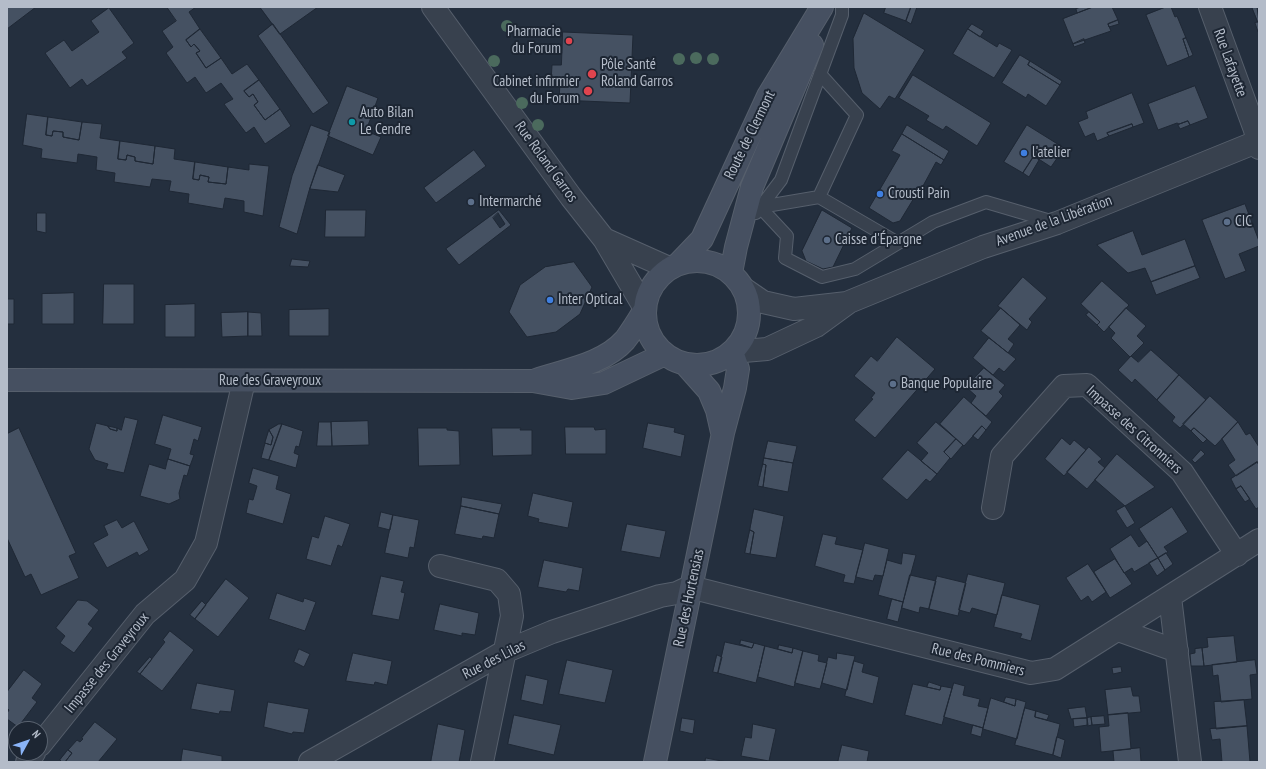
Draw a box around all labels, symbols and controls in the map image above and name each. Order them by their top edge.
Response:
place label: Pharmacie du Forum [507,23,561,58]
street label: Rue Lafayette [1209,27,1251,99]
marker: Pharmacie du Forum [564,36,574,46]
place label: Pôle Santé Roland Garros [601,56,673,91]
marker: Pôle Santé Roland Garros [586,68,598,80]
place label: Cabinet infirmier du Forum [493,73,579,108]
marker: Cabinet infirmier du Forum [582,85,594,97]
street label: Route de Clermont [721,88,779,182]
place label: Auto Bilan Le Cendre [360,104,414,139]
marker: Auto Bilan Le Cendre [347,117,357,127]
street label: Rue Roland Garros [511,118,581,206]
place label: l'atelier [1032,144,1071,162]
marker: l'atelier [1019,148,1029,158]
place label: Crousti Pain [888,185,950,203]
marker: Crousti Pain [875,189,885,199]
street label: Avenue de la Libération [993,192,1115,250]
place label: Intermarché [479,193,541,211]
marker: Intermarché [466,197,476,207]
place label: CIC [1235,213,1252,231]
marker: CIC [1222,217,1232,227]
place label: Caisse d'Épargne [835,231,922,249]
marker: Caisse d'Épargne [822,235,832,245]
place label: Inter Optical [558,291,623,309]
marker: Inter Optical [545,295,555,305]
street label: Rue des Graveyroux [219,372,321,390]
place label: Banque Populaire [901,375,992,393]
marker: Banque Populaire [888,379,898,389]
street label: Impasse des Citronniers [1082,382,1186,478]
street label: Rue des Hortensias [670,548,708,648]
street label: Impasse des Graveyroux [61,609,153,717]
street label: Rue des Lilas [460,637,528,683]
street label: Rue des Pommiers [930,640,1026,680]
north arrow [8,721,48,761]
text: N [29,727,44,741]

